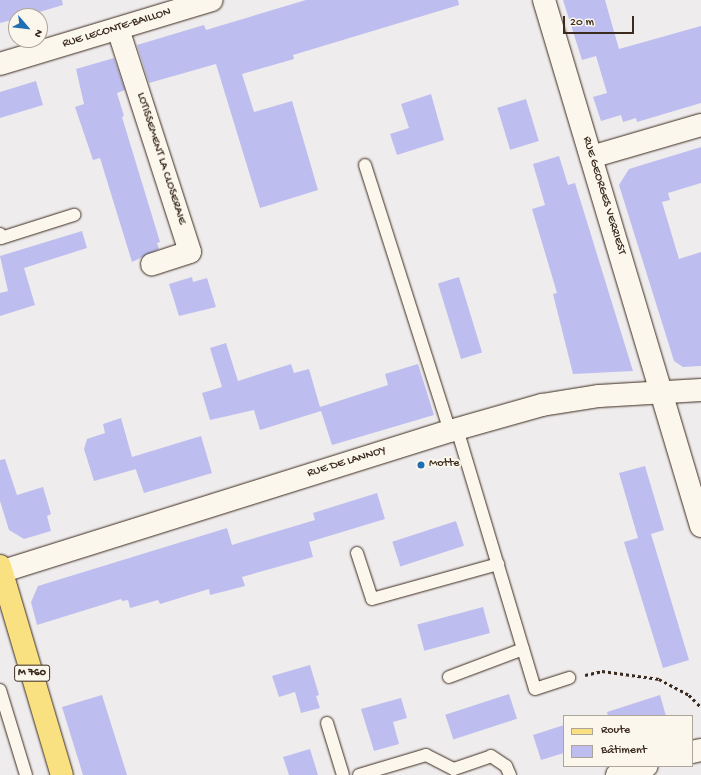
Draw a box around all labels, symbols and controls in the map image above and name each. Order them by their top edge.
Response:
street label: RUE LECONTE-BAILLON [61,6,173,52]
north arrow [8,8,48,48]
scale bar [565,8,636,34]
text: 20 m [570,16,594,30]
text: N [31,27,45,39]
street label: LOTISSEMENT LA CLOSERAIE [132,91,188,227]
street label: RUE GEORGES VERRIEST [578,135,628,257]
street label: RUE DE LANNOY [306,444,388,482]
place label: Motte [429,458,460,472]
marker: Motte [416,460,426,470]
road number: M 760 [14,664,50,682]
legend [563,715,693,767]
text: Route [601,724,630,738]
text: Bâtiment [601,744,647,758]

